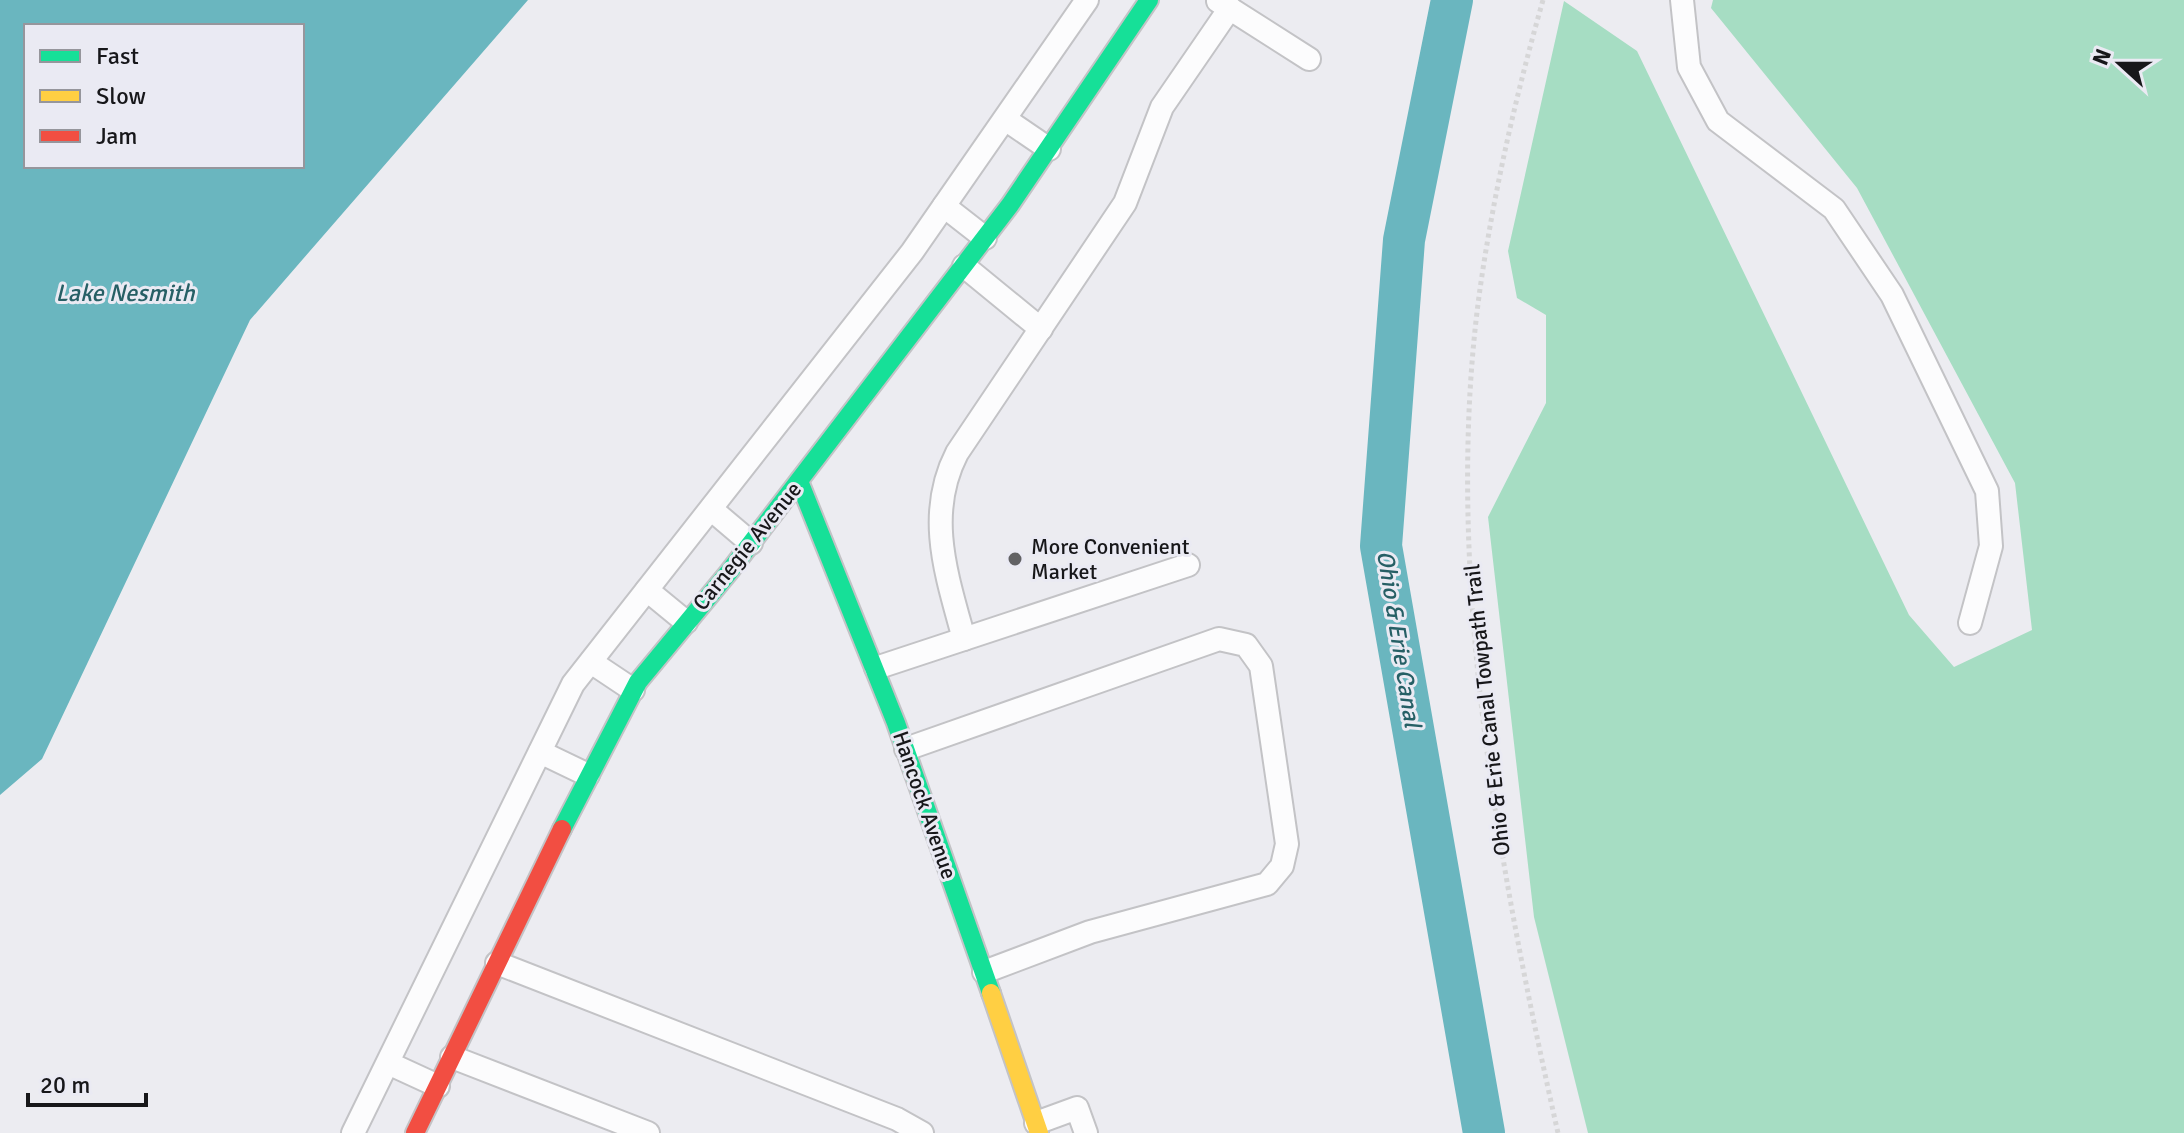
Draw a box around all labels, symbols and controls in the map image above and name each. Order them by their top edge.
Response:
legend [24,24,304,168]
north arrow [2080,24,2160,104]
text: Fast [96,41,139,71]
text: N [2086,45,2117,69]
text: Slow [96,81,146,111]
text: Jam [96,121,137,151]
water label: Lake Nesmith [55,278,195,308]
street label: Carnegie Avenue [687,476,807,616]
place label: More Convenient Market [1031,533,1190,585]
water label: Ohio & Erie Canal [1370,548,1428,732]
marker: More Convenient Market [1006,550,1024,568]
street label: Ohio & Erie Canal Towpath Trail [1458,563,1516,857]
street label: Hancock Avenue [887,727,963,883]
scale bar [28,1057,146,1107]
text: 20 m [40,1070,90,1100]

